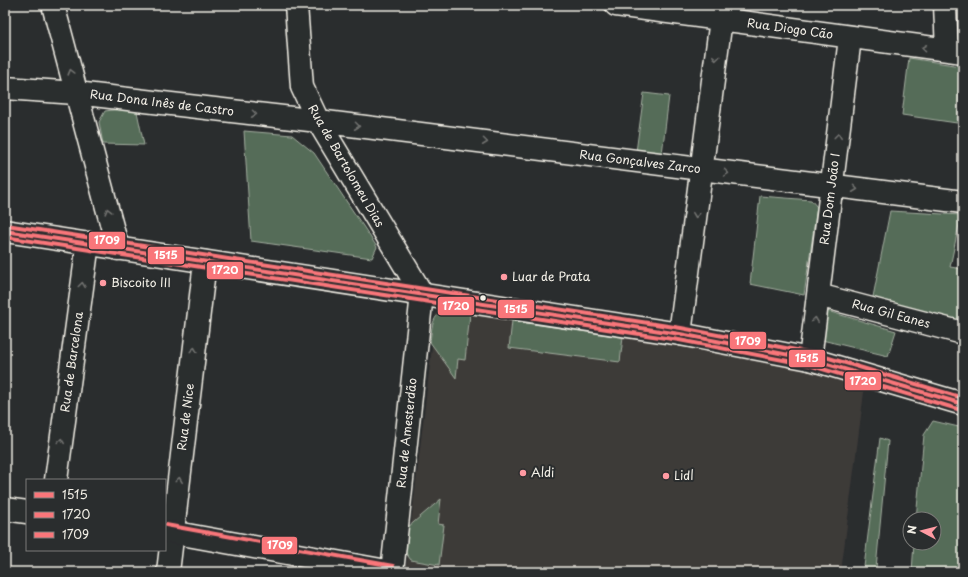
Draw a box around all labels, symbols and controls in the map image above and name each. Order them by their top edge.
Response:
street label: Rua Diogo Cão [746,13,835,43]
one-way arrow [921,43,927,52]
one-way arrow [712,55,721,61]
one-way arrow [67,69,76,76]
street label: Rua Dona Inês de Castro [89,84,235,120]
street label: Rua de Bartolomeu Dias [304,101,390,231]
one-way arrow [251,109,257,118]
one-way arrow [353,121,360,130]
one-way arrow [833,133,842,139]
one-way arrow [482,137,489,146]
street label: Rua Gonçalves Zarco [578,145,702,177]
street label: Rua Dom João I [814,152,844,246]
one-way arrow [722,168,729,177]
one-way arrow [851,184,858,193]
one-way arrow [104,208,113,215]
one-way arrow [692,212,701,218]
line badge: 1709 [88,231,126,250]
text: 1709 [94,231,120,248]
line badge: 1515 [147,246,185,265]
text: 1515 [154,246,178,263]
line badge: 1720 [206,261,244,280]
text: 1720 [212,261,238,278]
place label: Luar de Prata [512,267,591,285]
marker: Luar de Prata [499,272,509,282]
place label: Biscoito III [111,273,171,291]
marker: Biscoito III [98,278,108,288]
one-way arrow [77,282,86,288]
unlabelled marker [478,293,488,303]
street label: Rua Gil Eanes [850,294,933,332]
line badge: 1720 [437,296,475,316]
text: 1720 [443,297,469,314]
line badge: 1515 [497,299,535,319]
text: 1515 [504,300,528,317]
street label: Rua de Barcelona [55,310,87,413]
one-way arrow [810,317,819,323]
line badge: 1709 [729,331,767,350]
text: 1709 [735,332,761,349]
one-way arrow [189,347,198,354]
line badge: 1515 [788,349,826,368]
text: 1515 [795,349,819,366]
line badge: 1720 [844,371,882,391]
text: 1720 [850,372,876,389]
street label: Rua de Amesterdão [391,377,421,489]
street label: Rua de Nice [172,382,198,452]
one-way arrow [56,438,65,444]
place label: Aldi [531,463,554,481]
place label: Lidl [674,466,694,484]
marker: Aldi [518,468,528,478]
marker: Lidl [661,471,671,481]
one-way arrow [174,477,183,483]
legend [26,479,166,551]
text: 1515 [62,485,88,503]
text: 1720 [62,505,91,523]
north arrow [902,511,942,551]
text: N [903,524,921,535]
text: 1709 [62,525,89,543]
line badge: 1709 [261,536,298,555]
text: 1709 [267,536,293,553]

